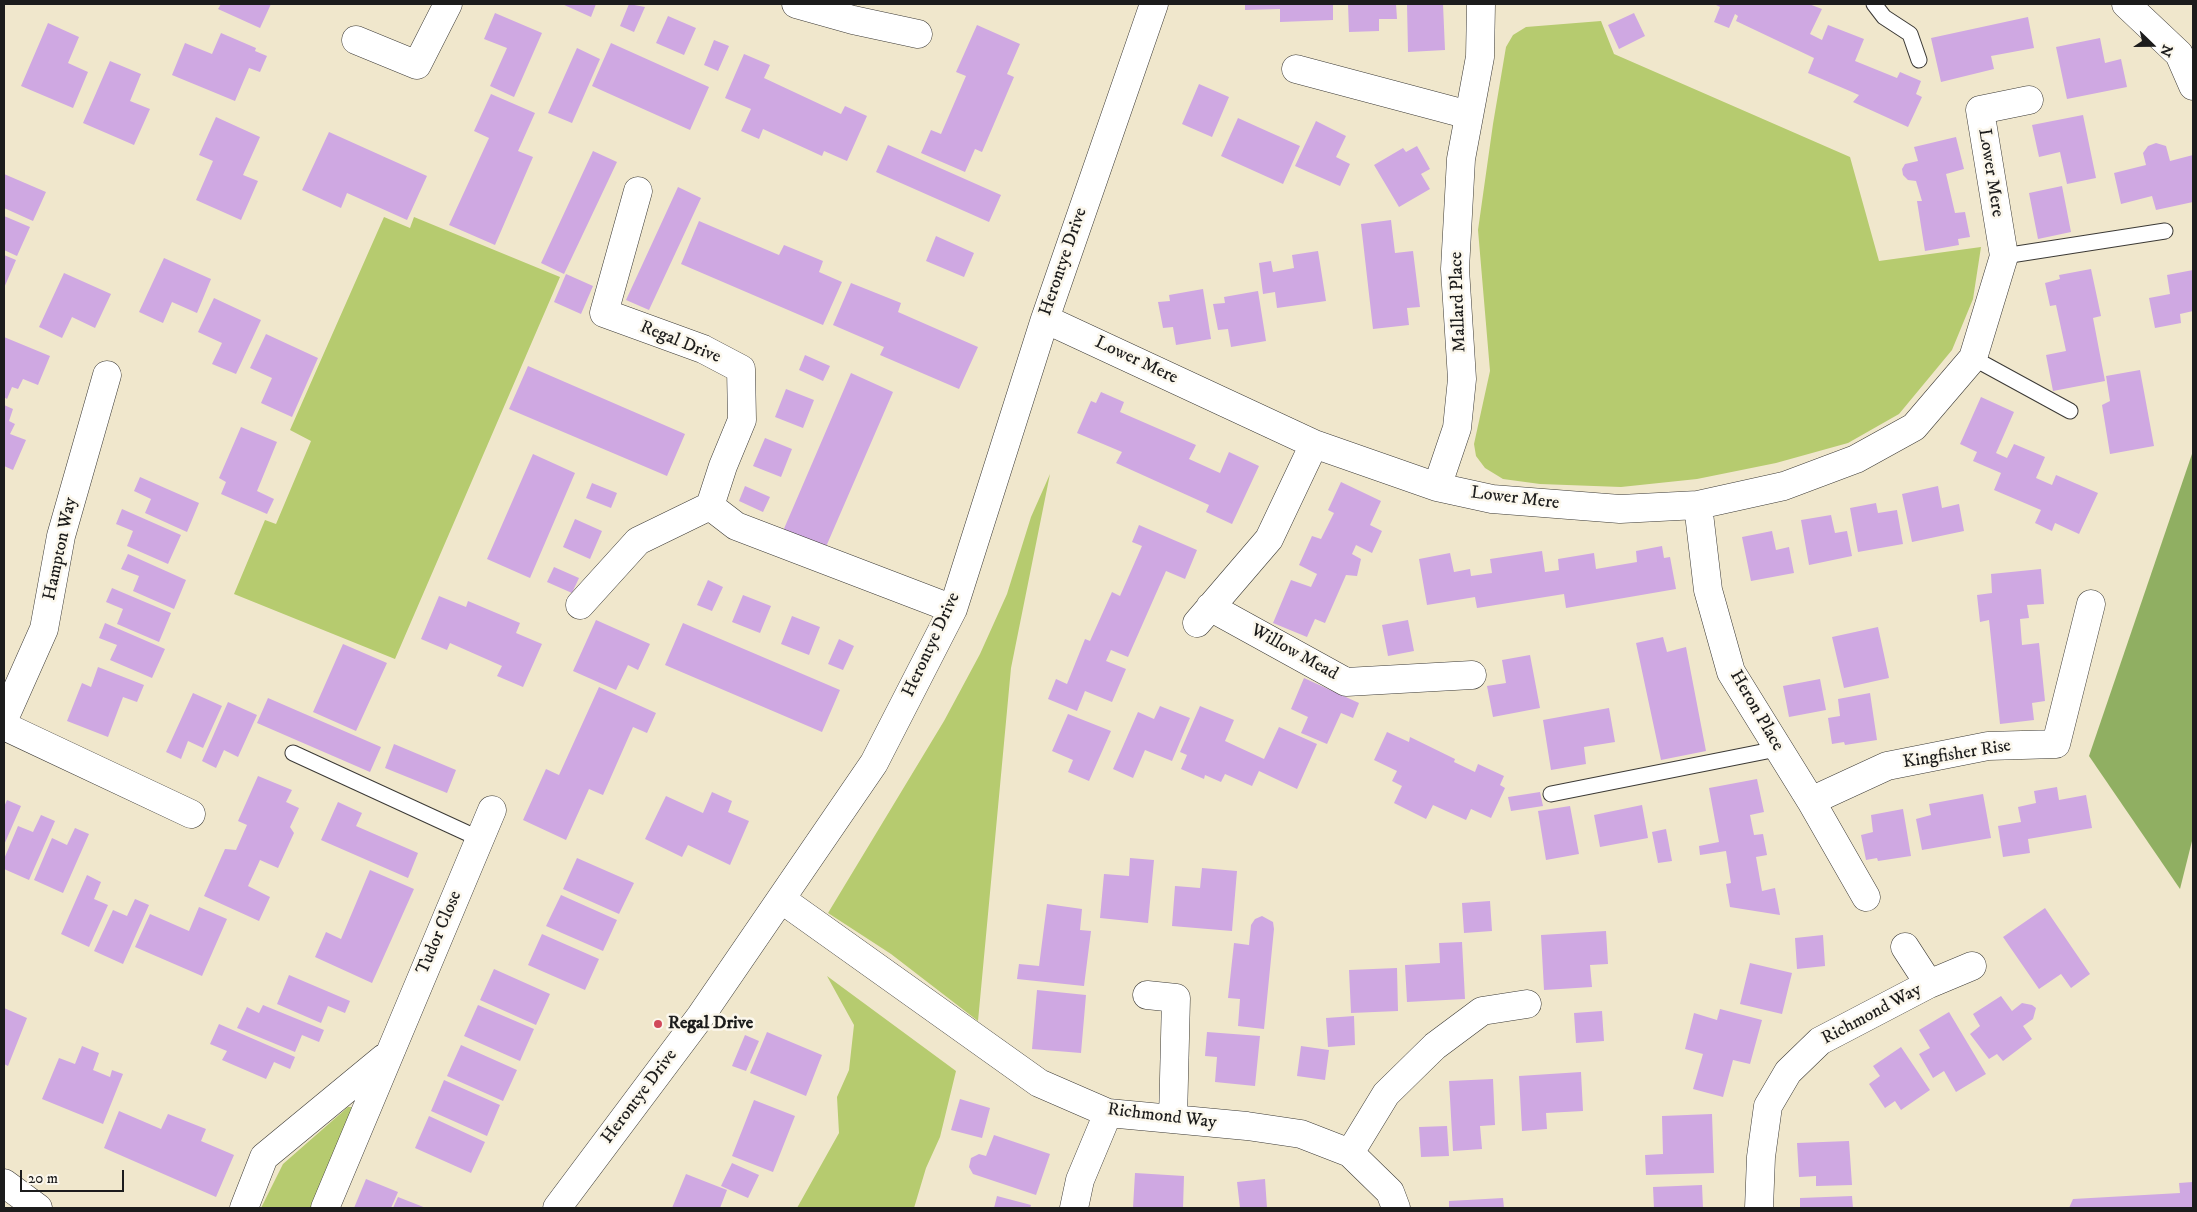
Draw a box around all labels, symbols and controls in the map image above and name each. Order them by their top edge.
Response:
north arrow [2127,20,2177,70]
text: N [2155,42,2176,59]
street label: Lower Mere [1972,127,2008,219]
street label: Herontye Drive [1035,205,1093,319]
street label: Mallard Place [1446,251,1472,353]
street label: Regal Drive [637,317,723,369]
street label: Lower Mere [1091,332,1181,390]
street label: Lower Mere [1470,483,1560,515]
street label: Hampton Way [40,496,82,602]
street label: Herontye Drive [898,589,966,701]
street label: Willow Mead [1247,620,1341,686]
street label: Heron Place [1724,667,1788,755]
street label: Kingfisher Rise [1901,736,2013,774]
street label: Tudor Close [413,888,467,978]
street label: Richmond Way [1818,980,1926,1050]
place label: Regal Drive [668,1013,753,1035]
marker: Regal Drive [652,1018,664,1030]
street label: Herontye Drive [597,1045,683,1149]
street label: Richmond Way [1106,1100,1218,1134]
scale bar [22,1160,126,1192]
text: 20 m [28,1169,58,1188]

